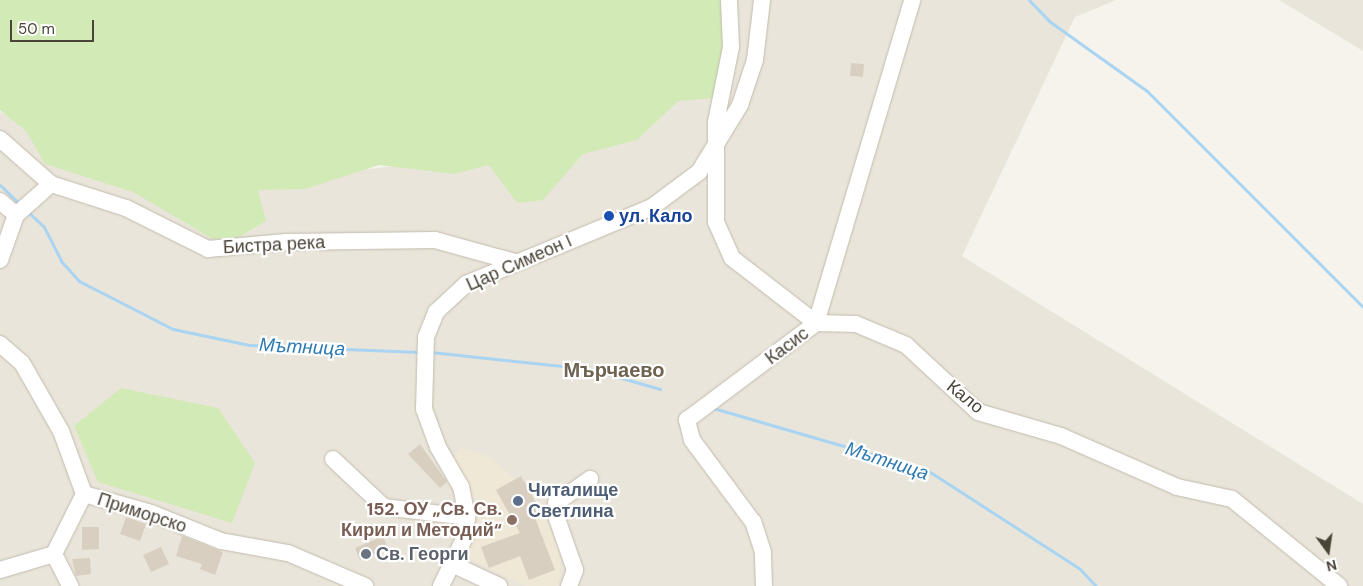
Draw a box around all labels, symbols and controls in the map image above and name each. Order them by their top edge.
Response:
scale bar [12,10,96,42]
text: 50 m [18,19,55,39]
place label: ул. Кало [619,205,692,227]
marker: ул. Кало [603,210,615,222]
street label: Цар Симеон I [463,230,575,296]
street label: Бистра река [222,232,326,258]
street label: Касис [761,323,813,369]
water label: Мътница [258,333,346,361]
district label: Мърчаево [563,358,665,382]
street label: Кало [942,376,988,418]
water label: Мътница [843,437,931,485]
place label: Читалище Светлина [528,480,618,522]
street label: Приморско [95,488,189,538]
marker: Читалище Светлина [512,495,524,507]
place label: 152. ОУ „Св. Св. Кирил и Методий“ [341,499,502,542]
marker: 152. ОУ „Св. Св. Кирил и Методий“ [506,514,518,526]
north arrow [1303,526,1353,576]
place label: Св. Георги [376,543,469,565]
marker: Св. Георги [360,548,372,560]
text: N [1324,556,1339,576]

